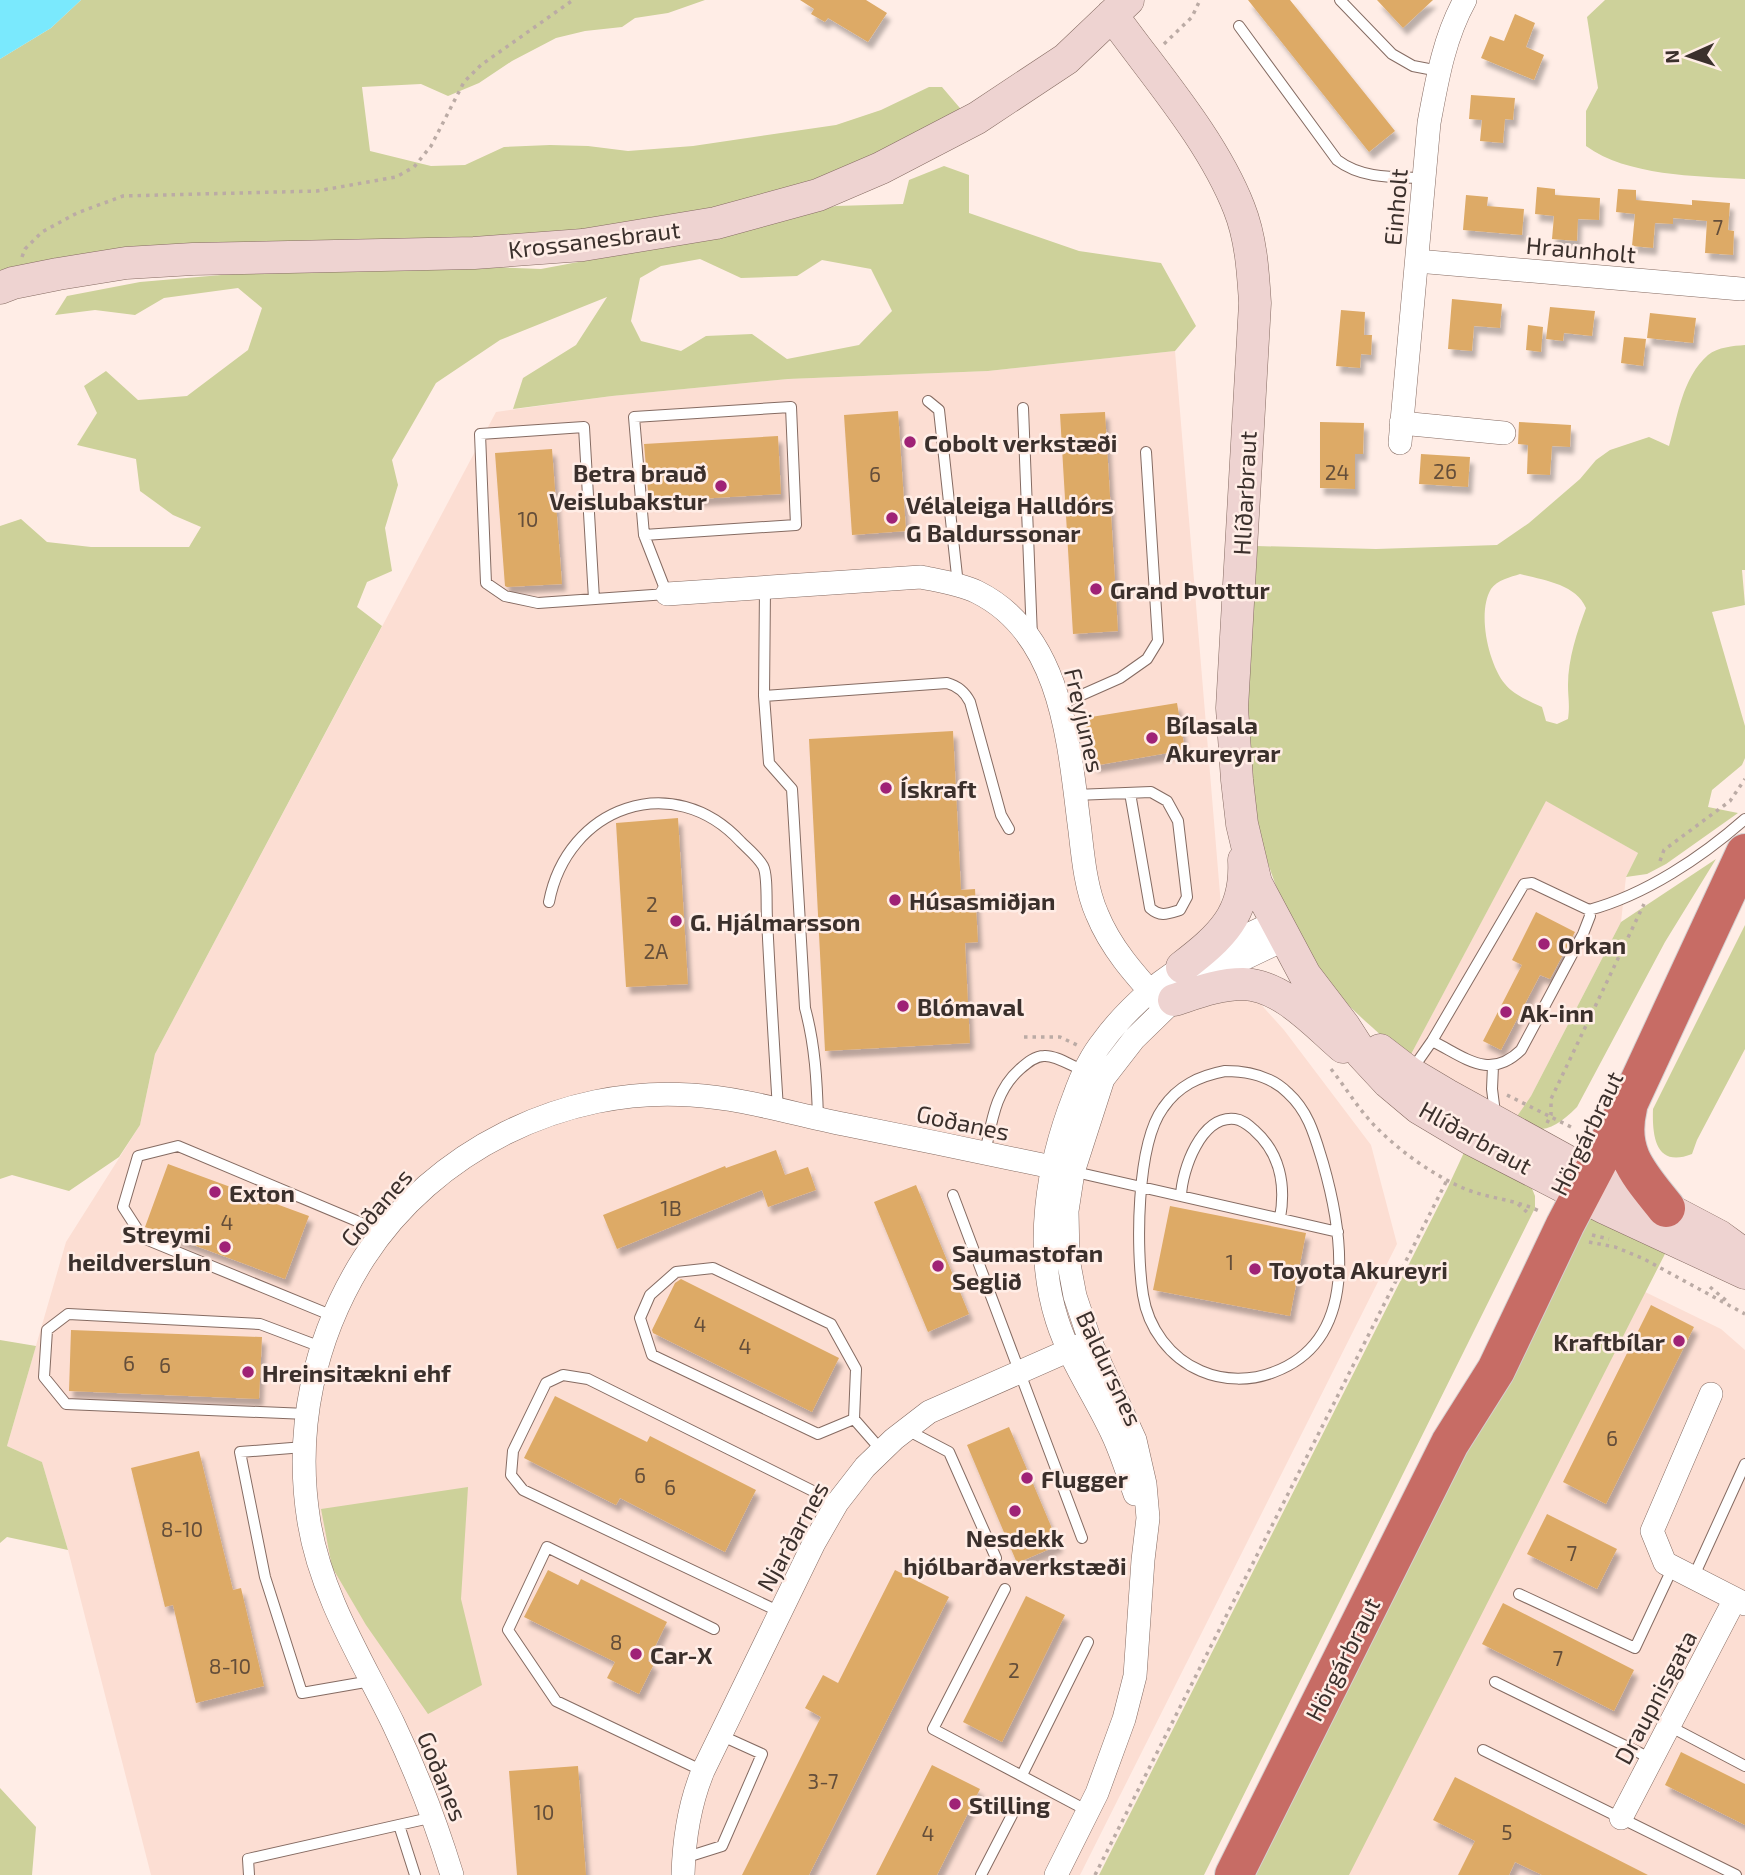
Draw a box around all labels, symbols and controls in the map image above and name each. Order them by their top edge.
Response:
north arrow [1654,21,1724,91]
text: N [1660,49,1683,64]
street label: Einholt [1377,167,1413,247]
street label: Krossanesbraut [506,214,682,264]
house number: 7 [1713,214,1724,239]
street label: Hraunholt [1525,230,1637,268]
place label: Cobolt verkstæði [924,428,1117,457]
street label: Hlíðarbraut [1226,430,1262,556]
marker: Cobolt verkstæði [902,434,918,450]
place label: Betra brauð Veislubakstur [549,458,708,515]
house number: 26 [1433,458,1457,483]
house number: 24 [1325,459,1349,484]
house number: 6 [869,461,881,486]
marker: Betra brauð Veislubakstur [713,478,729,494]
place label: Vélaleiga Halldórs G Baldurssonar [906,490,1114,547]
house number: 10 [517,506,539,531]
marker: Vélaleiga Halldórs G Baldurssonar [884,510,900,526]
place label: Grand Þvottur [1110,575,1270,604]
marker: Grand Þvottur [1088,581,1104,597]
street label: Freyjunes [1059,665,1111,775]
place label: Bílasala Akureyrar [1166,710,1281,767]
marker: Bílasala Akureyrar [1144,730,1160,746]
place label: Ískraft [900,774,977,803]
marker: Ískraft [878,780,894,796]
place label: Húsasmiðjan [909,886,1055,915]
house number: 2 [646,891,658,916]
marker: Húsasmiðjan [887,892,903,908]
place label: G. Hjálmarsson [690,907,861,936]
marker: G. Hjálmarsson [668,913,684,929]
place label: Orkan [1558,930,1626,959]
marker: Orkan [1536,936,1552,952]
house number: 2A [644,938,668,963]
place label: Blómaval [917,992,1024,1021]
marker: Blómaval [895,998,911,1014]
place label: Ak-inn [1520,998,1594,1027]
marker: Ak-inn [1498,1004,1514,1020]
street label: Hörgárbraut [1543,1066,1629,1200]
street label: Hlíðarbraut [1415,1094,1537,1180]
street label: Goðanes [914,1098,1012,1146]
street label: Goðanes [334,1162,418,1252]
place label: Exton [229,1178,295,1207]
marker: Exton [207,1184,223,1200]
house number: 1B [660,1195,682,1220]
house number: 4 [221,1209,233,1234]
place label: Streymi heildverslun [68,1219,211,1276]
place label: Saumastofan Seglið [952,1238,1103,1295]
marker: Streymi heildverslun [217,1239,233,1255]
house number: 1 [1226,1249,1234,1274]
place label: Toyota Akureyri [1269,1255,1448,1284]
marker: Saumastofan Seglið [930,1258,946,1274]
marker: Toyota Akureyri [1247,1261,1263,1277]
street label: Baldursnes [1071,1306,1149,1430]
house number: 4 [694,1311,706,1336]
place label: Kraftbílar [1553,1327,1666,1356]
house number: 4 [739,1333,751,1358]
marker: Kraftbílar [1671,1333,1687,1349]
house number: 6 [123,1350,135,1375]
house number: 6 [159,1352,171,1377]
place label: Hreinsitækni ehf [262,1358,452,1387]
marker: Hreinsitækni ehf [240,1364,256,1380]
house number: 6 [1606,1425,1618,1450]
house number: 6 [634,1462,646,1487]
place label: Flugger [1041,1464,1129,1493]
marker: Flugger [1019,1470,1035,1486]
house number: 6 [664,1474,676,1499]
street label: Njarðarnes [750,1476,834,1596]
marker: Nesdekk hjólbarðaverkstæði [1007,1503,1023,1519]
house number: 8-10 [161,1516,203,1541]
place label: Nesdekk hjólbarðaverkstæði [903,1523,1127,1580]
house number: 7 [1567,1540,1578,1565]
street label: Hörgárbraut [1299,1592,1385,1726]
street label: Draupnisgata [1608,1625,1702,1769]
house number: 8 [610,1629,622,1654]
place label: Car-X [650,1640,713,1669]
house number: 7 [1553,1645,1564,1670]
marker: Car-X [628,1646,644,1662]
house number: 8-10 [209,1653,251,1678]
house number: 2 [1008,1657,1020,1682]
street label: Goðanes [412,1727,474,1825]
house number: 3-7 [808,1768,839,1793]
place label: Stilling [969,1790,1050,1819]
marker: Stilling [947,1796,963,1812]
house number: 10 [533,1799,555,1824]
house number: 5 [1501,1819,1513,1844]
house number: 4 [922,1820,934,1845]

